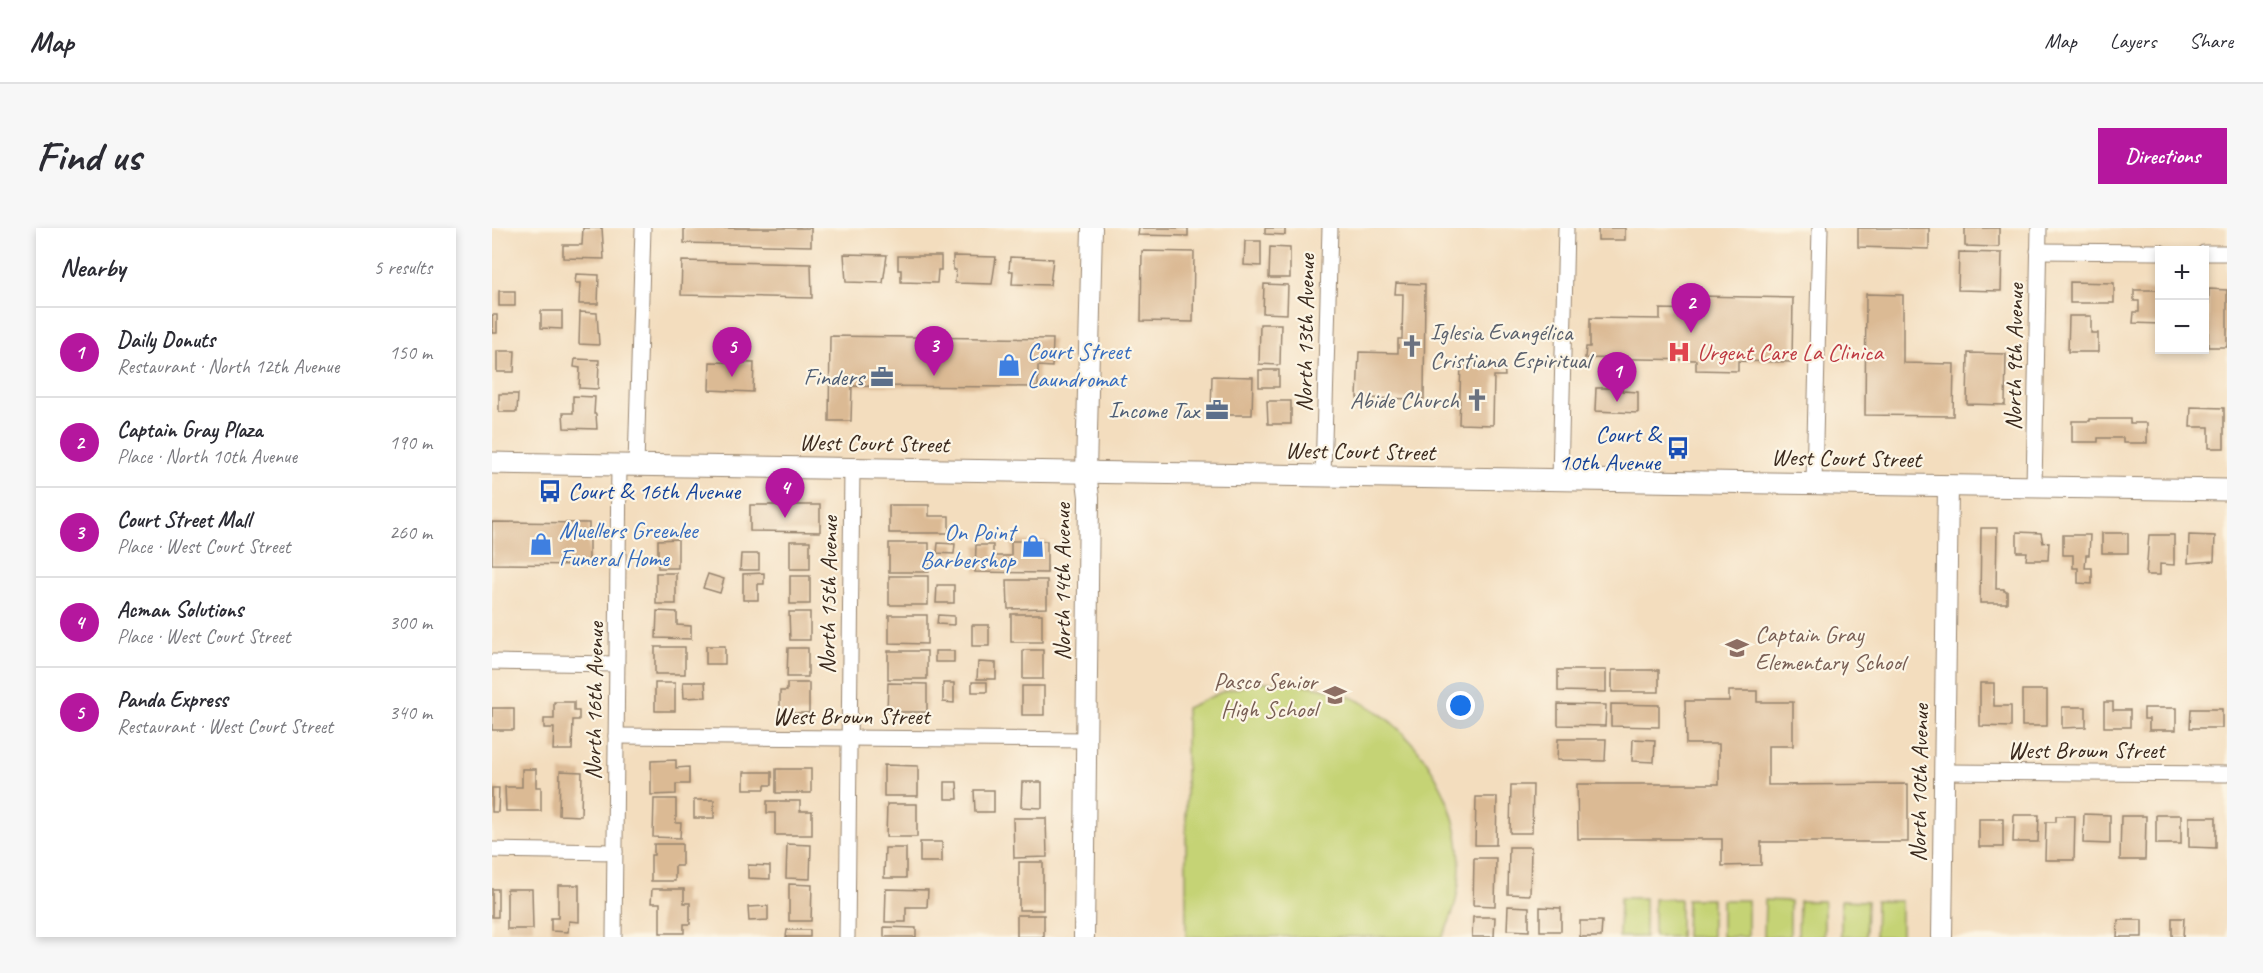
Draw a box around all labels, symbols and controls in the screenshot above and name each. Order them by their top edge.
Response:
text: Map [30,24,73,59]
text: Map [2044,28,2077,54]
text: Layers [2110,28,2156,54]
text: Share [2189,28,2233,54]
button: Directions [2098,128,2227,184]
text: Find us [36,130,141,183]
map controls [2155,246,2209,354]
button: + [2155,246,2209,300]
text: Nearby [60,251,125,284]
street label: North 13th Avenue [1289,252,1321,412]
text: 5 results [373,255,432,280]
street label: North 9th Avenue [1998,281,2030,431]
pin: 2 [1672,284,1710,333]
button: − [2155,300,2209,354]
place label: Iglesia Evangélica Cristiana Espiritual [1430,317,1594,375]
text: Daily Donuts [117,326,215,354]
pin: 3 [914,326,954,376]
pin: 5 [712,328,752,377]
church icon: Iglesia Evangélica Cristiana Espiritual [1399,333,1425,359]
place label: Court Street Laundromat [1027,336,1132,394]
place label: Urgent Care La Clinica [1697,337,1884,367]
hospital icon: Urgent Care La Clinica [1666,339,1692,365]
text: 1 [75,340,84,365]
text: 150 m [389,340,432,365]
shop icon: Court Street Laundromat [996,352,1022,378]
pin: 1 [1598,352,1636,402]
text: Restaurant · North 12th Avenue [117,354,339,379]
place label: Finders [804,362,867,392]
office icon: Finders [869,364,895,390]
place label: Abide Church [1350,385,1460,415]
church icon: Abide Church [1464,387,1490,413]
place label: Income Tax [1108,395,1201,425]
office icon: Income Tax [1204,397,1230,423]
text: Captain Gray Plaza [117,416,262,444]
place label: Court & 10th Avenue [1558,419,1662,477]
street label: West Court Street [799,427,951,459]
text: 2 [75,430,84,455]
text: 190 m [389,430,432,455]
street label: West Court Street [1285,435,1437,467]
bus stop icon: Court & 10th Avenue [1665,435,1691,461]
street label: West Court Street [1771,442,1923,474]
text: Place · North 10th Avenue [117,444,297,469]
pin: 4 [766,468,804,518]
place label: Court & 16th Avenue [568,476,742,506]
bus stop icon: Court & 16th Avenue [537,478,563,504]
street label: North 14th Avenue [1047,501,1077,661]
text: Court Street Mall [117,506,251,534]
street label: North 15th Avenue [812,514,844,674]
place label: Muellers Greenlee Funeral Home [559,515,700,573]
place label: On Point Barbershop [920,517,1018,575]
text: 3 [75,520,84,545]
text: 260 m [389,520,432,545]
shop icon: Muellers Greenlee Funeral Home [528,531,554,557]
shop icon: On Point Barbershop [1020,533,1046,559]
text: Place · West Court Street [117,534,290,559]
text: Acman Solutions [117,596,243,624]
text: 4 [75,610,84,635]
text: 300 m [389,610,432,635]
place label: Captain Gray Elementary School [1755,619,1909,677]
street label: North 16th Avenue [578,620,610,780]
text: Place · West Court Street [117,624,290,649]
school or university icon: Captain Gray Elementary School [1724,635,1750,661]
place label: Pasco Senior High School [1214,666,1321,724]
school or university icon: Pasco Senior High School [1322,682,1348,708]
text: Panda Express [117,686,228,714]
your location [1446,691,1475,720]
text: 5 [75,700,84,725]
text: 340 m [389,700,432,725]
street label: West Brown Street [773,701,932,731]
street label: North 10th Avenue [1903,702,1935,862]
text: Restaurant · West Court Street [117,714,333,739]
street label: West Brown Street [2008,735,2167,765]

